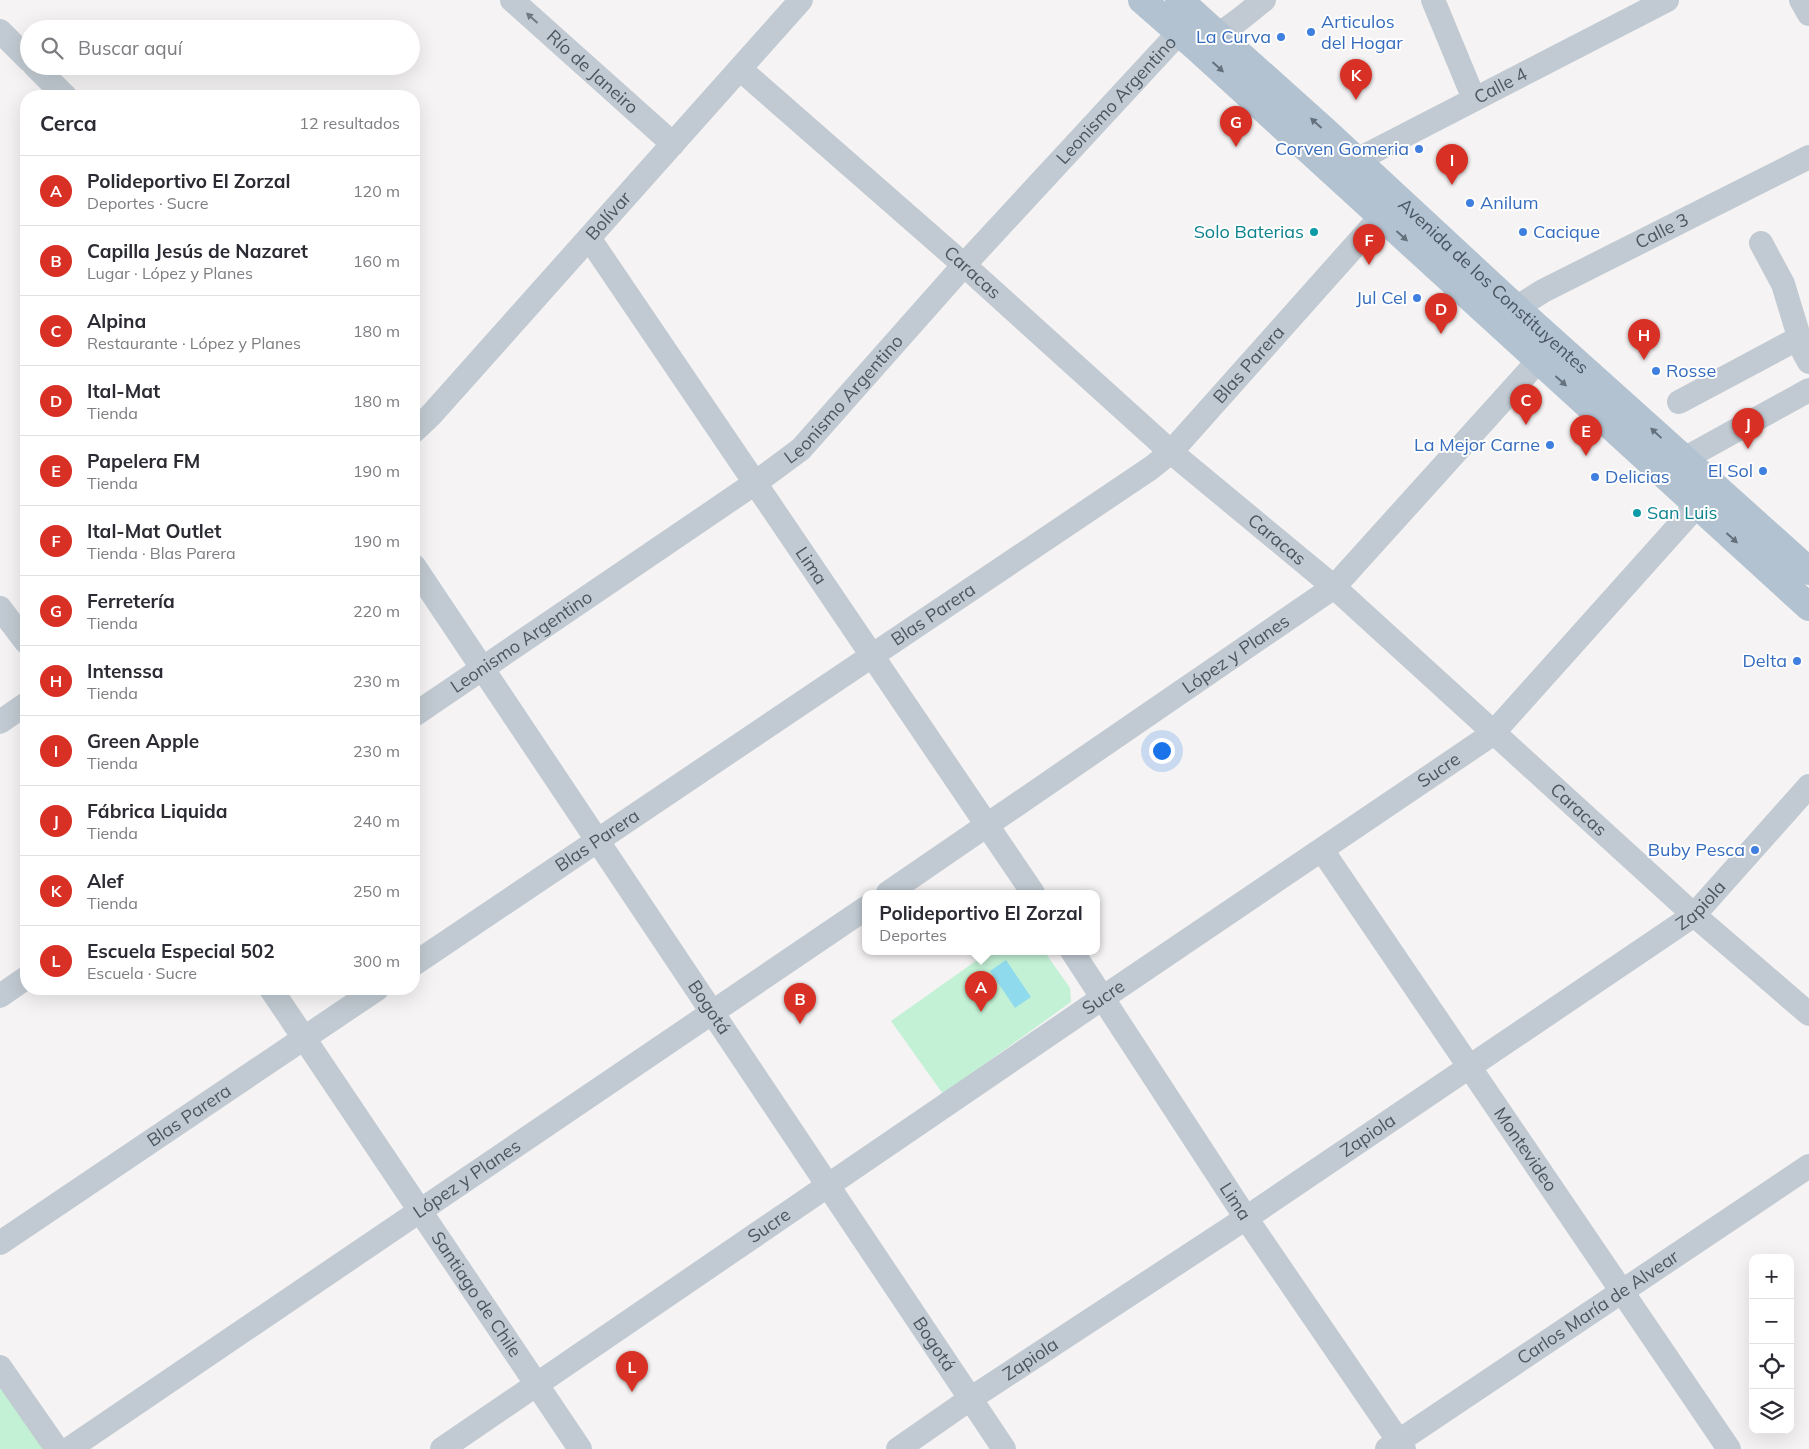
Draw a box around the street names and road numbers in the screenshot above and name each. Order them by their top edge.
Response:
street label: Río de Janeiro [542,25,643,119]
street label: Leonismo Argentino [1051,31,1181,169]
street label: Calle 4 [1470,62,1531,109]
street label: Bolívar [580,186,636,245]
street label: Avenida de los Constituyentes [1394,193,1594,379]
street label: Calle 3 [1631,208,1692,254]
street label: Caracas [939,241,1006,304]
street label: Blas Parera [1208,321,1289,408]
street label: Leonismo Argentino [779,330,908,469]
street label: Caracas [1243,508,1311,570]
street label: Lima [791,542,833,589]
street label: Blas Parera [887,578,980,651]
street label: Leonismo Argentino [446,585,597,698]
street label: López y Planes [1178,609,1294,699]
street label: Sucre [1413,747,1464,792]
street label: Caracas [1546,778,1612,841]
street label: Blas Parera [551,804,644,877]
street label: Zapiola [1671,875,1730,935]
street label: Sucre [1077,974,1129,1020]
street label: Bogotá [683,976,736,1039]
street label: Blas Parera [142,1079,235,1152]
street label: Montevideo [1489,1103,1563,1196]
street label: Zapiola [1336,1108,1400,1162]
street label: López y Planes [409,1134,525,1223]
street label: Lima [1215,1178,1256,1225]
street label: Sucre [743,1203,795,1248]
street label: Santiago de Chile [426,1227,527,1361]
street label: Carlos María de Alvear [1513,1244,1683,1369]
street label: Bogotá [908,1312,961,1376]
street label: Zapiola [998,1332,1062,1385]

